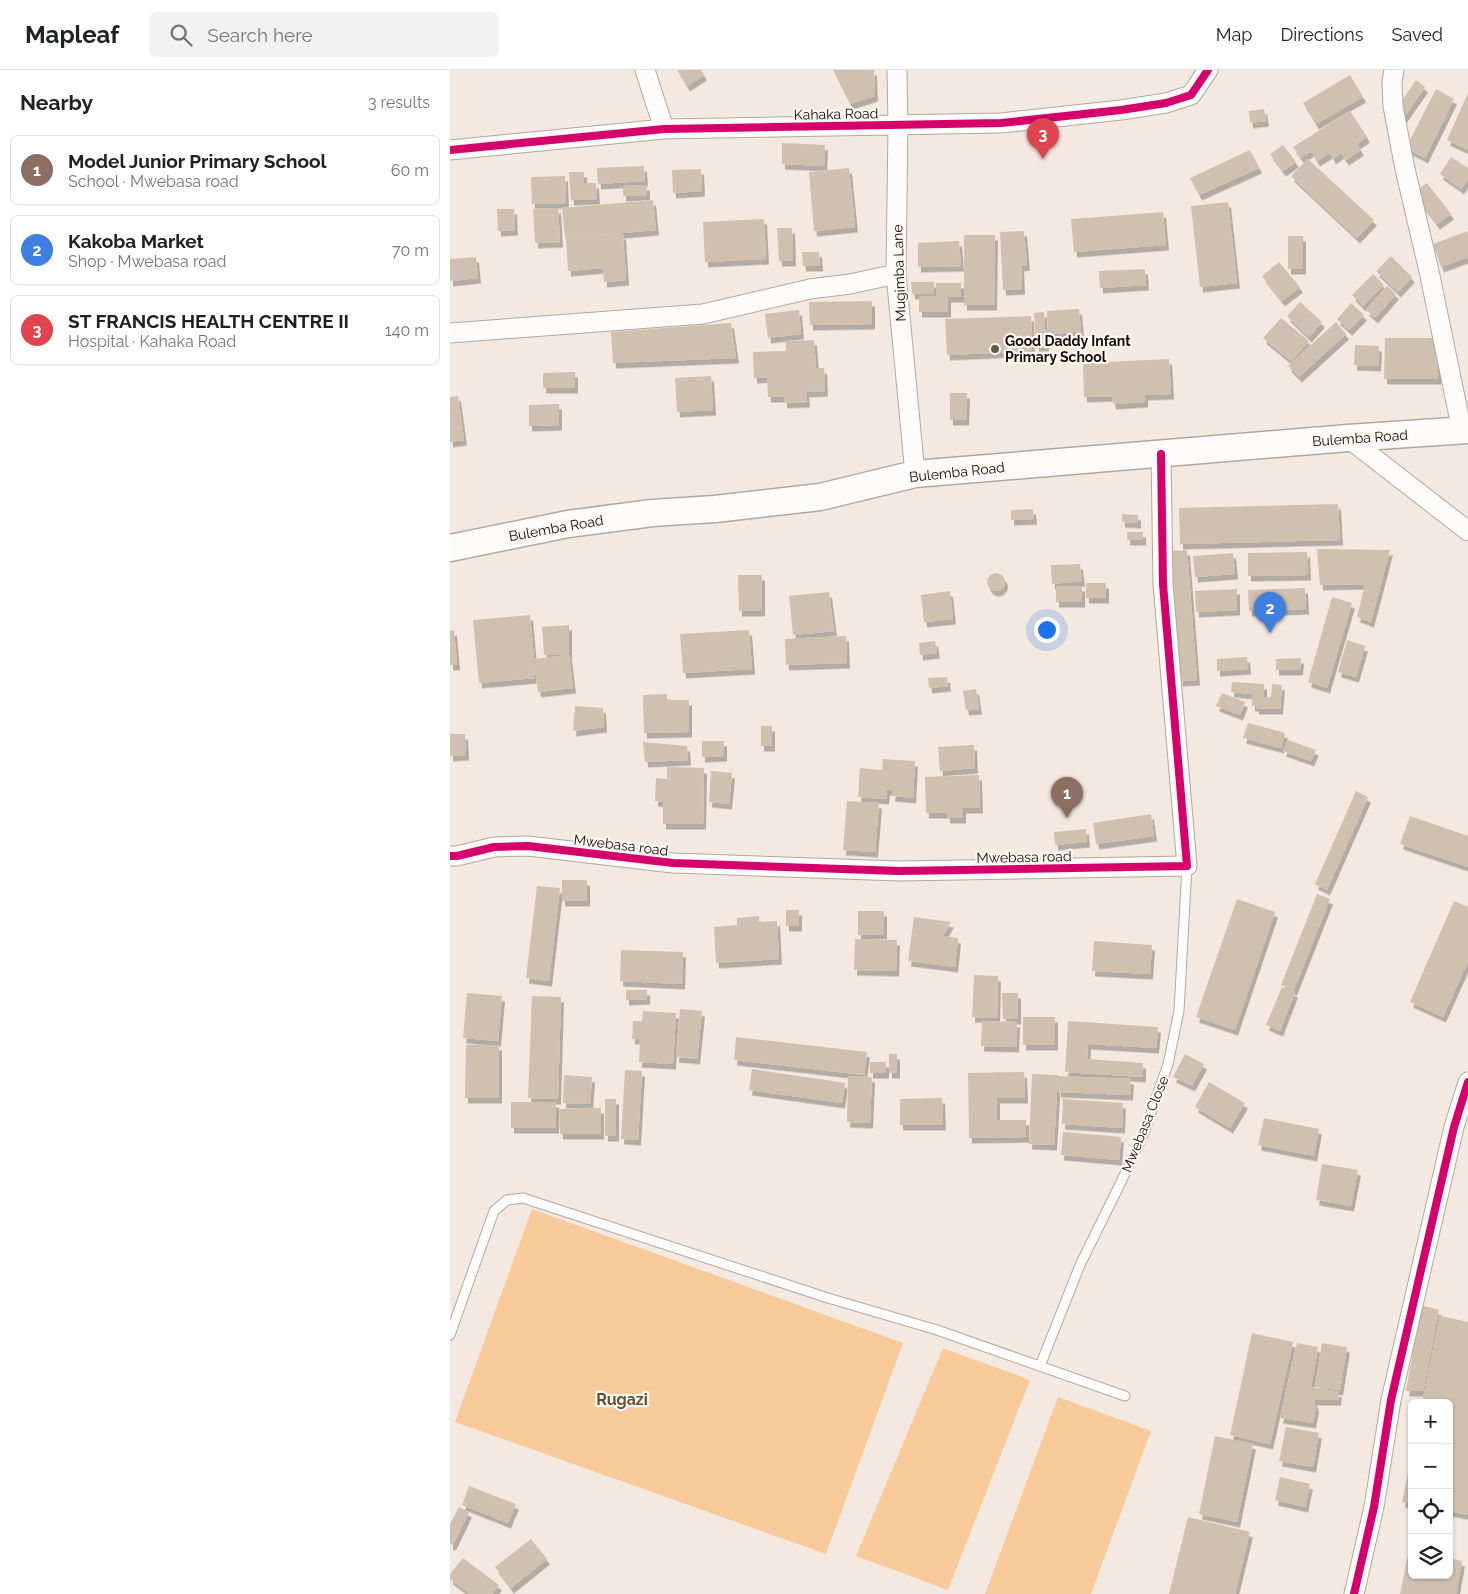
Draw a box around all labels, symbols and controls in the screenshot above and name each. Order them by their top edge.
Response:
search box [149,12,499,57]
text: Mapleaf [25,20,119,49]
icon: search [167,21,195,49]
text: Search here [207,24,313,46]
text: Map [1216,24,1252,45]
text: Directions [1280,24,1364,45]
text: Saved [1392,24,1443,45]
text: Nearby [20,90,93,115]
text: 3 results [368,93,430,112]
street label: Kahaka Road [794,105,878,123]
pin: 3 [1027,118,1059,159]
text: Model Junior Primary School [68,150,327,172]
text: 1 [33,161,41,180]
text: 60 m [391,161,429,180]
text: School · Mwebasa road [68,172,239,191]
street label: Mugimba Lane [889,224,909,322]
text: Kakoba Market [68,230,204,252]
text: 2 [32,241,42,260]
text: 70 m [392,241,429,260]
text: Shop · Mwebasa road [68,252,226,271]
text: ST FRANCIS HEALTH CENTRE II [68,310,349,332]
text: 3 [33,321,41,340]
text: 140 m [385,321,429,340]
text: Hospital · Kahaka Road [68,332,236,351]
place label: Good Daddy Infant Primary School [1005,333,1131,365]
marker: Good Daddy Infant Primary School [989,343,1001,355]
street label: Bulemba Road [1312,427,1408,449]
street label: Bulemba Road [908,459,1006,485]
street label: Bulemba Road [507,512,605,544]
pin: 2 [1254,592,1286,633]
your location [1034,617,1060,643]
pin: 1 [1051,777,1083,818]
street label: Mwebasa road [573,831,669,859]
street label: Mwebasa road [976,848,1072,866]
street label: Mwebasa Close [1118,1073,1172,1175]
district label: Rugazi [596,1390,648,1409]
map controls [1408,1399,1453,1579]
button: + [1408,1399,1453,1444]
button: − [1408,1444,1453,1489]
button: locate [1408,1489,1453,1534]
button: layers [1408,1534,1453,1579]

